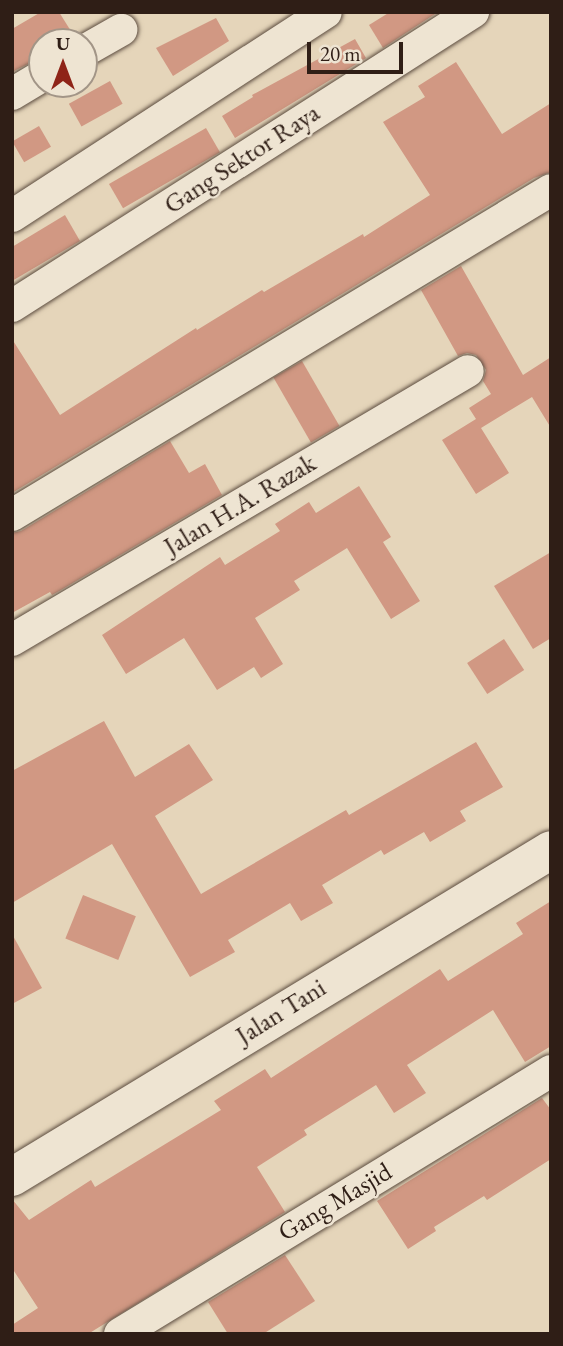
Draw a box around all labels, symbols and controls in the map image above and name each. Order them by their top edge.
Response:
north arrow [28,28,98,98]
scale bar [311,28,407,72]
text: U [56,31,70,56]
text: 20 m [320,40,361,67]
street label: Gang Sektor Raya [158,97,326,221]
street label: Jalan H.A. Razak [158,447,322,563]
street label: Jalan Tani [230,972,332,1052]
street label: Gang Masjid [273,1156,397,1248]

